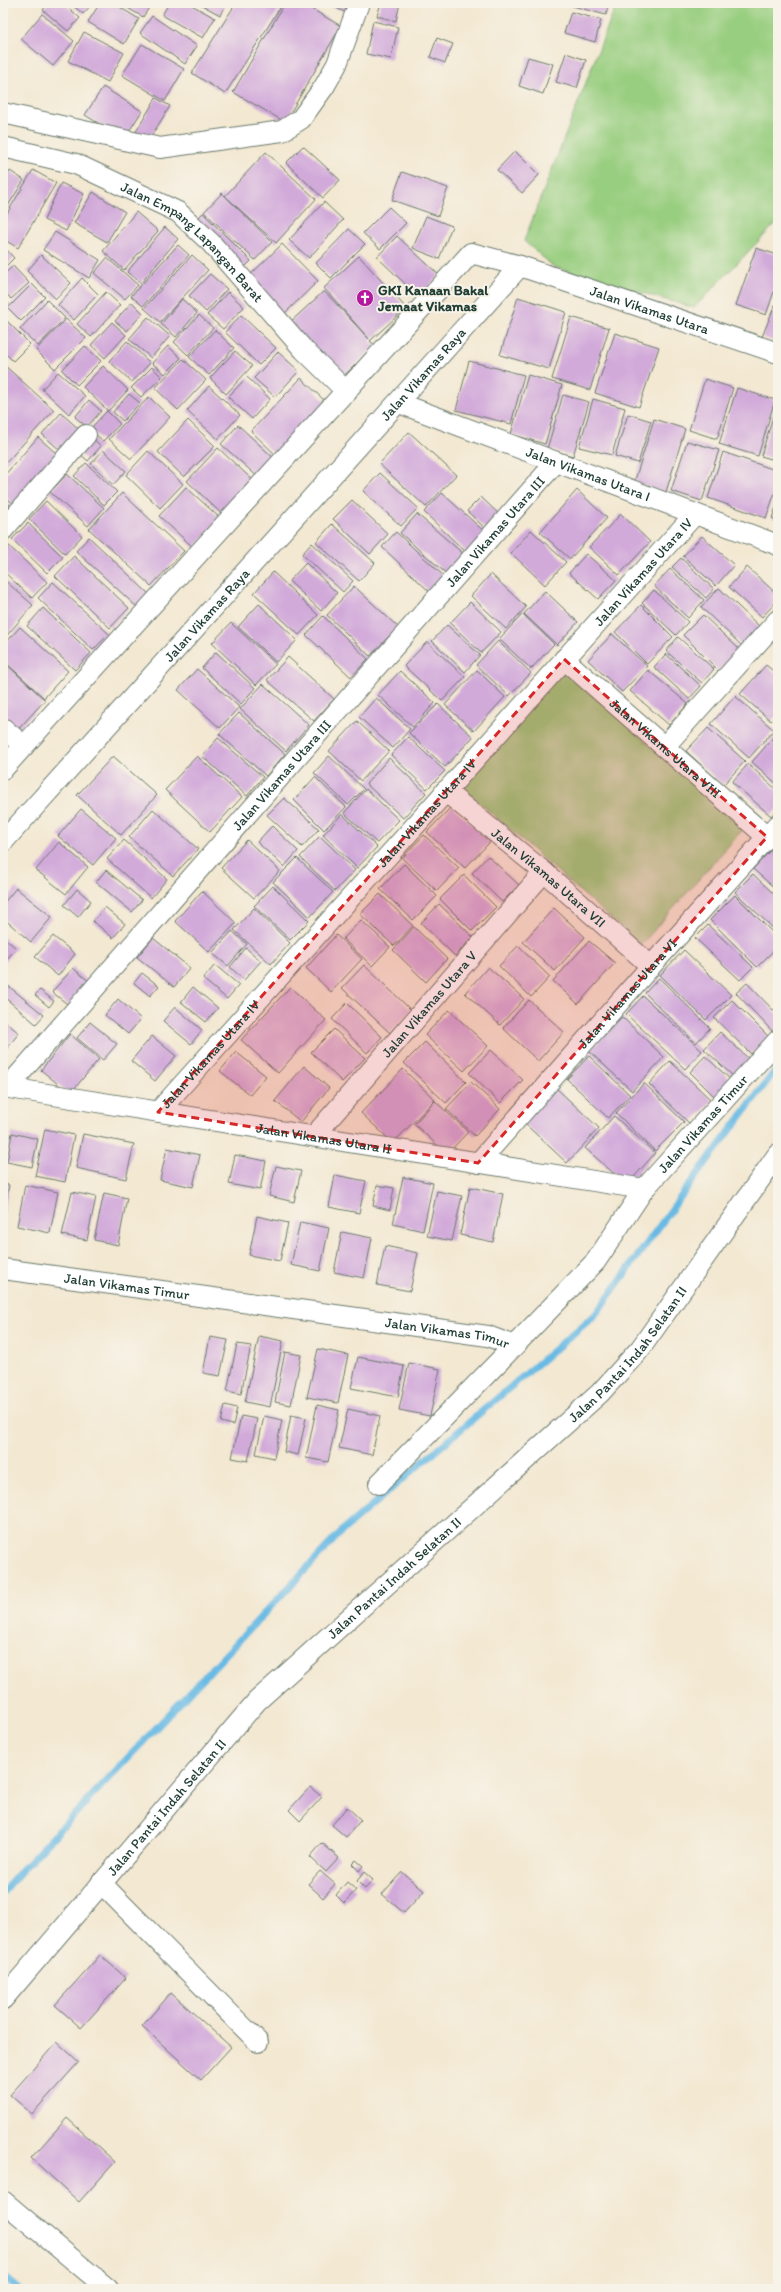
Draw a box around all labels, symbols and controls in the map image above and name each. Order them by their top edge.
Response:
street label: Jalan Empang Lapangan Barat [118,178,267,306]
place label: GKI Kanaan Bakal Jemaat Vikamas [377,282,489,315]
street label: Jalan Vikamas Utara [588,282,712,338]
church icon: GKI Kanaan Bakal Jemaat Vikamas [355,288,375,308]
street label: Jalan Vikamas Raya [377,323,470,424]
street label: Jalan Vikamas Utara I [524,443,653,505]
street label: Jalan Vikamas Utara III [442,472,548,590]
street label: Jalan Vikamas Utara IV [590,514,696,629]
street label: Jalan Vikamas Raya [161,564,253,665]
street label: Jalan Vikams Utara VIII [606,695,725,801]
street label: Jalan Vikamas Utara III [228,716,335,834]
street label: Jalan Vikamas Utara IV [374,755,480,870]
street label: Jalan Vikamas Utara VII [488,824,609,931]
street label: Jalan Vikamas Utara VI [574,935,680,1052]
street label: Jalan Vikamas Utara V [378,947,480,1061]
street label: Jalan Vikamas Utara IV [157,996,264,1112]
street label: Jalan Vikamas Timur [654,1071,752,1176]
street label: Jalan Vikamas Utara II [255,1119,393,1157]
street label: Jalan Vikamas Timur [63,1269,191,1303]
street label: Jalan Pantai Indah Selatan II [565,1283,690,1426]
street label: Jalan Vikamas Timur [384,1313,512,1352]
street label: Jalan Pantai Indah Selatan II [324,1513,465,1642]
street label: Jalan Pantai Indah Selatan II [104,1735,229,1879]

